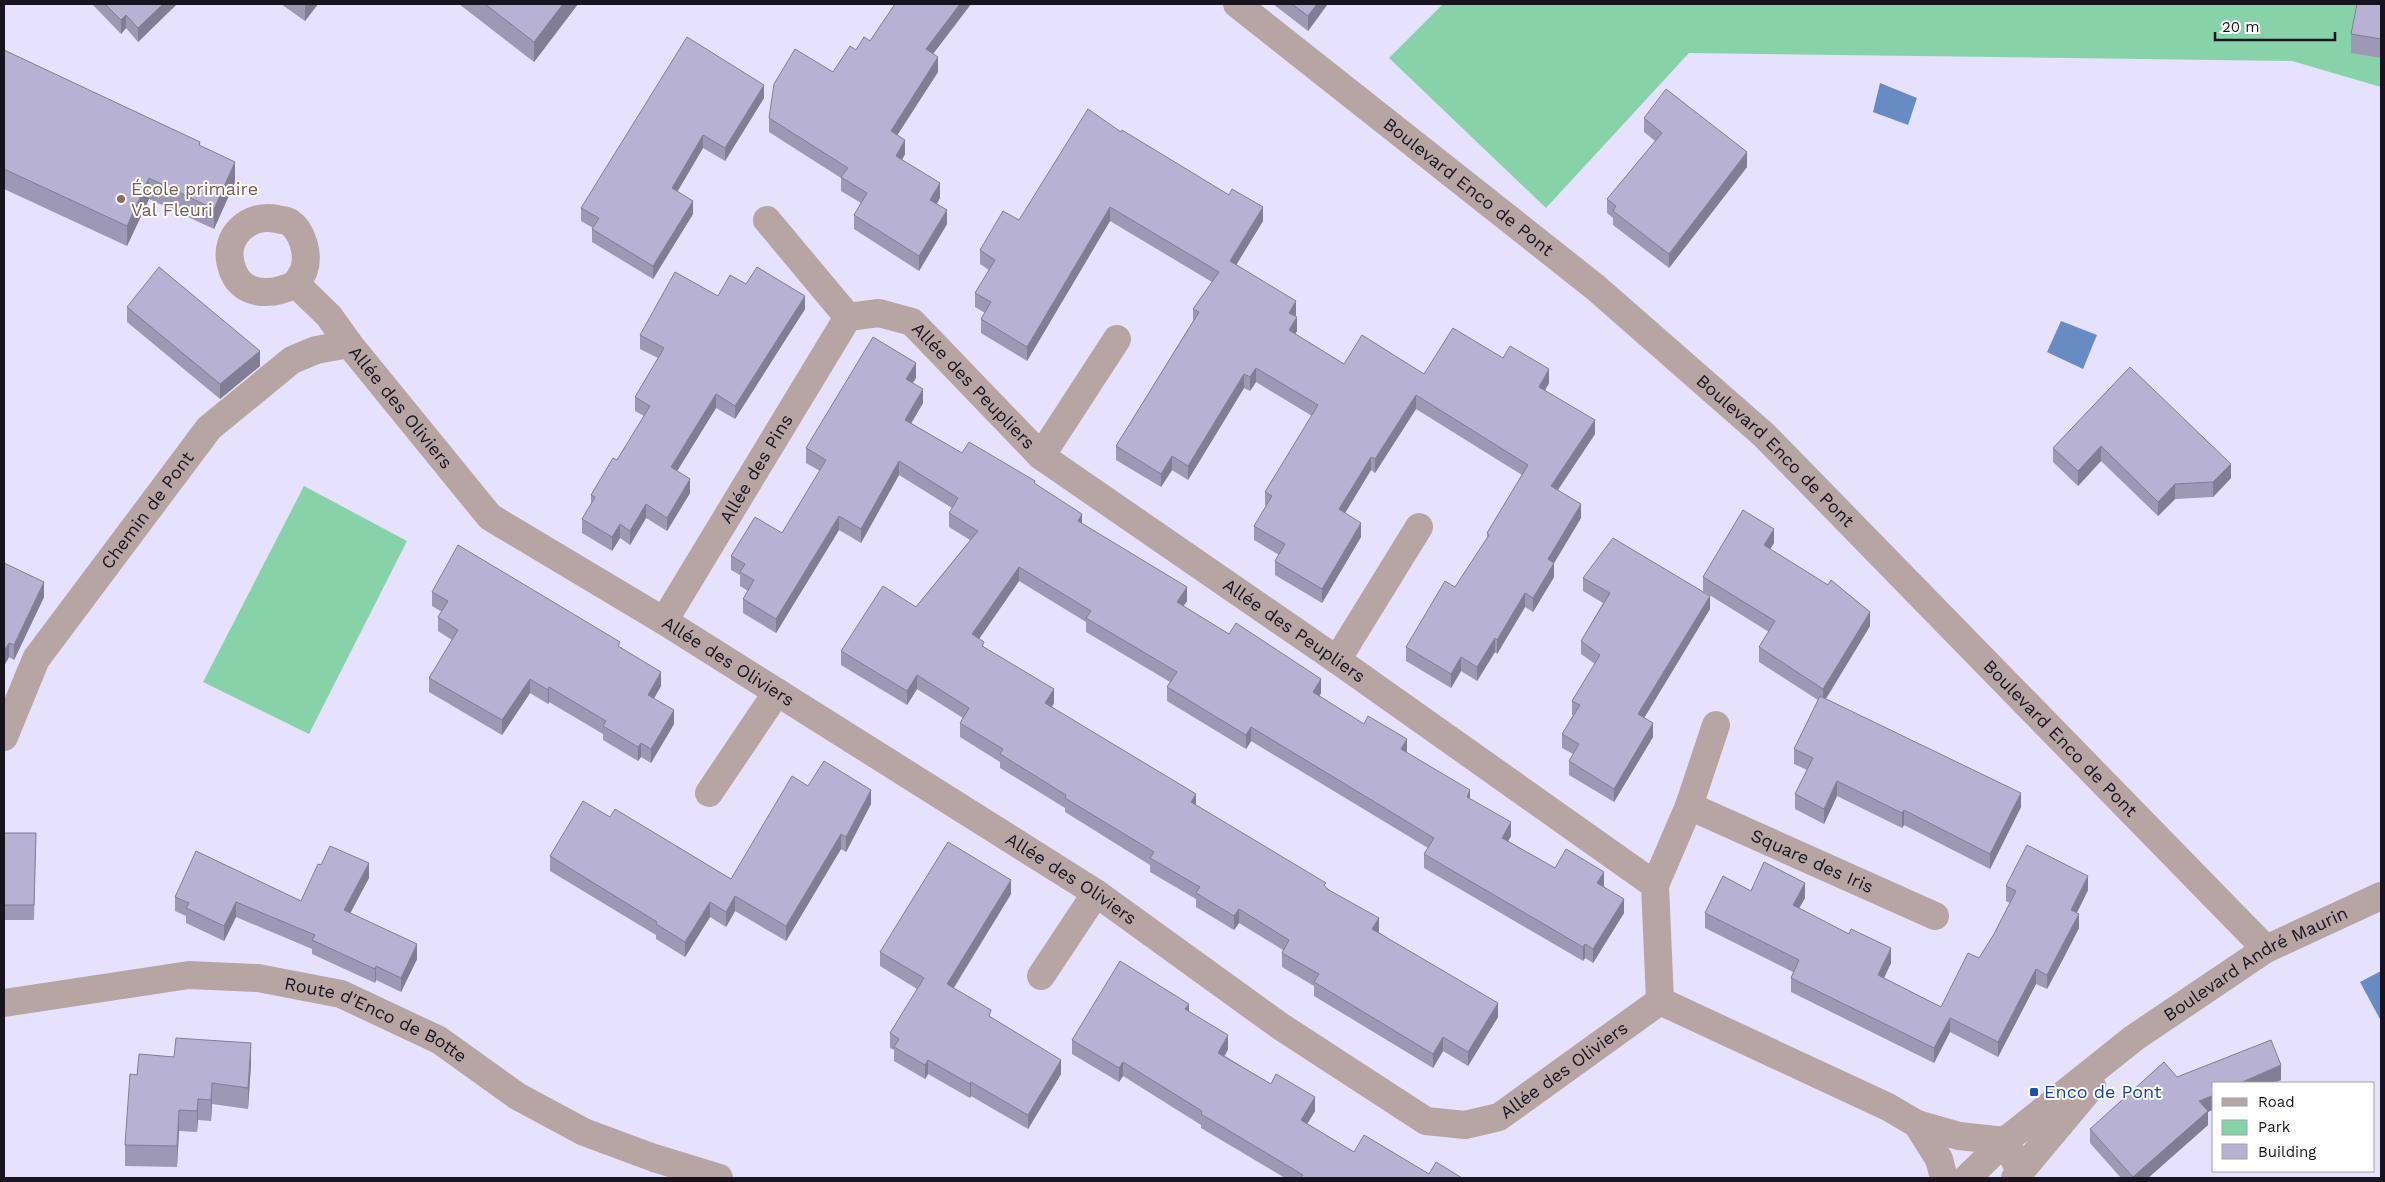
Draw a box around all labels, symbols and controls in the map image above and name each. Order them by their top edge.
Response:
scale bar [2215,10,2335,42]
text: 20 m [2222,18,2260,36]
street label: Boulevard Enco de Pont [1379,113,1558,260]
place label: École primaire Val Fleuri [131,178,258,220]
marker: École primaire Val Fleuri [115,193,127,205]
street label: Allée des Peupliers [908,318,1040,453]
street label: Allée des Oliviers [345,342,457,473]
street label: Boulevard Enco de Pont [1692,370,1859,531]
street label: Allée des Pins [715,410,797,527]
street label: Chemin de Pont [96,447,198,573]
street label: Allée des Peupliers [1219,574,1370,687]
street label: Allée des Oliviers [659,612,798,710]
street label: Boulevard Enco de Pont [1979,655,2142,821]
street label: Square des Iris [1748,824,1877,897]
street label: Allée des Oliviers [1002,828,1141,929]
street label: Boulevard André Maurin [2159,902,2351,1025]
street label: Route d'Enco de Botte [283,972,471,1067]
street label: Allée des Oliviers [1496,1017,1631,1123]
place label: Enco de Pont [2044,1081,2162,1102]
legend [2212,1082,2375,1172]
marker: Enco de Pont [2028,1086,2040,1098]
text: Road [2258,1093,2295,1111]
text: Park [2258,1118,2291,1136]
text: Building [2258,1143,2316,1161]

